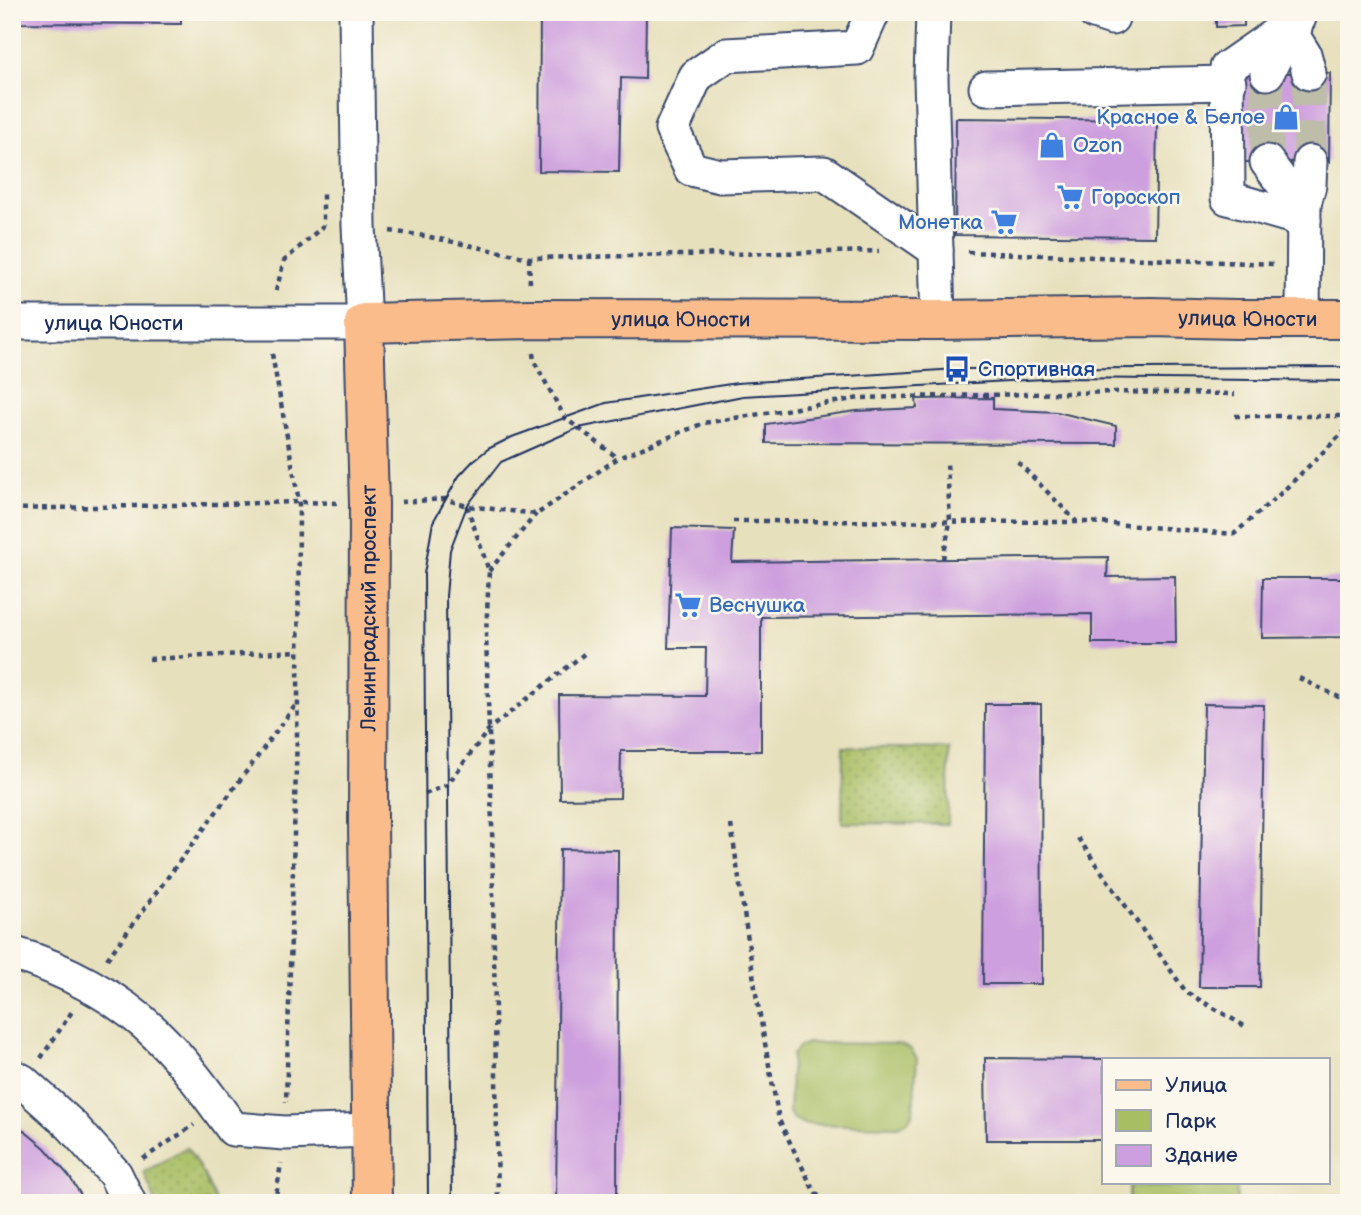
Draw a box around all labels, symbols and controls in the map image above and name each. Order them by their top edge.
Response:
shop icon: Красное & Белое [1271,102,1301,132]
place label: Красное & Белое [1096,105,1265,130]
shop icon: Ozon [1037,130,1067,160]
place label: Ozon [1073,133,1122,158]
supermarket icon: Гороскоп [1055,182,1085,212]
place label: Гороскоп [1091,185,1181,210]
supermarket icon: Монетка [989,207,1019,237]
place label: Монетка [898,210,984,235]
street label: улица Юности [1178,306,1317,332]
street label: улица Юности [611,307,750,333]
street label: улица Юности [44,311,184,336]
bus stop icon: Спортивная [942,354,972,384]
place label: Спортивная [978,357,1095,382]
street label: Ленинградский проспект [356,484,382,732]
supermarket icon: Веснушка [673,590,703,620]
place label: Веснушка [709,593,806,618]
legend [1102,1058,1330,1184]
text: Улица [1165,1073,1228,1098]
text: Парк [1165,1109,1216,1134]
text: Здание [1165,1143,1238,1168]

